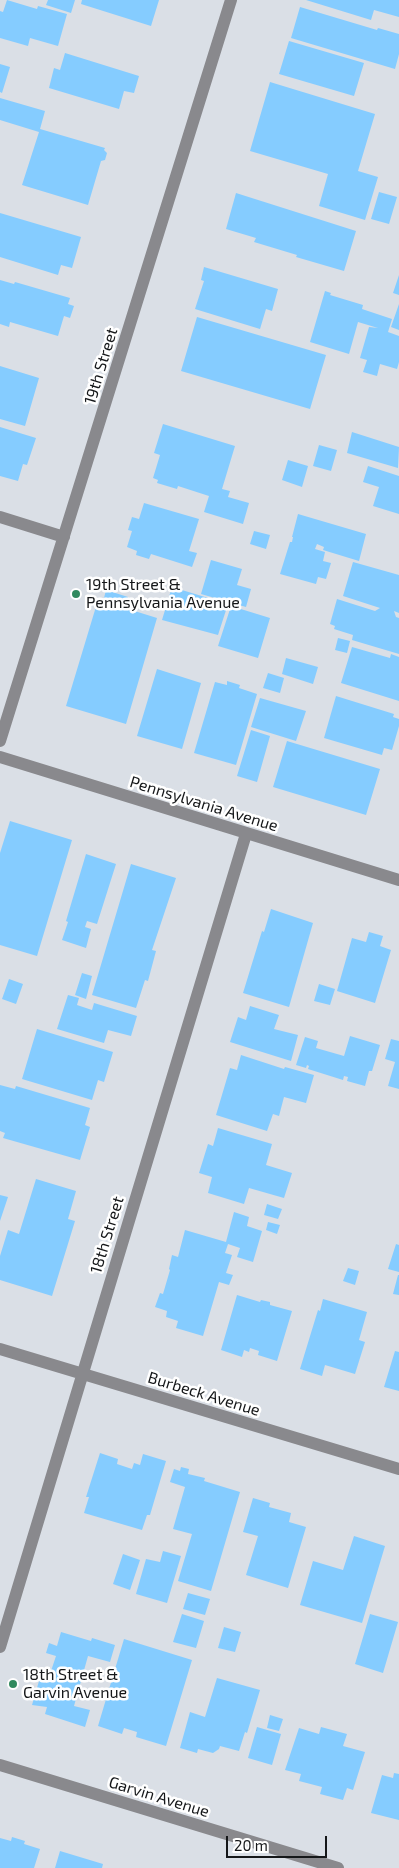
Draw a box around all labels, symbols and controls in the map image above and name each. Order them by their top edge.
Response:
street label: 19th Street [80,325,122,407]
place label: 19th Street & Pennsylvania Avenue [86,575,240,613]
marker: 19th Street & Pennsylvania Avenue [70,588,82,600]
street label: Pennsylvania Avenue [128,772,280,836]
street label: 18th Street [86,1194,128,1276]
street label: Burbeck Avenue [146,1368,262,1420]
place label: 18th Street & Garvin Avenue [23,1665,127,1703]
marker: 18th Street & Garvin Avenue [7,1678,19,1690]
street label: Garvin Avenue [106,1773,212,1821]
scale bar [229,1826,330,1858]
text: 20 m [234,1836,268,1854]

